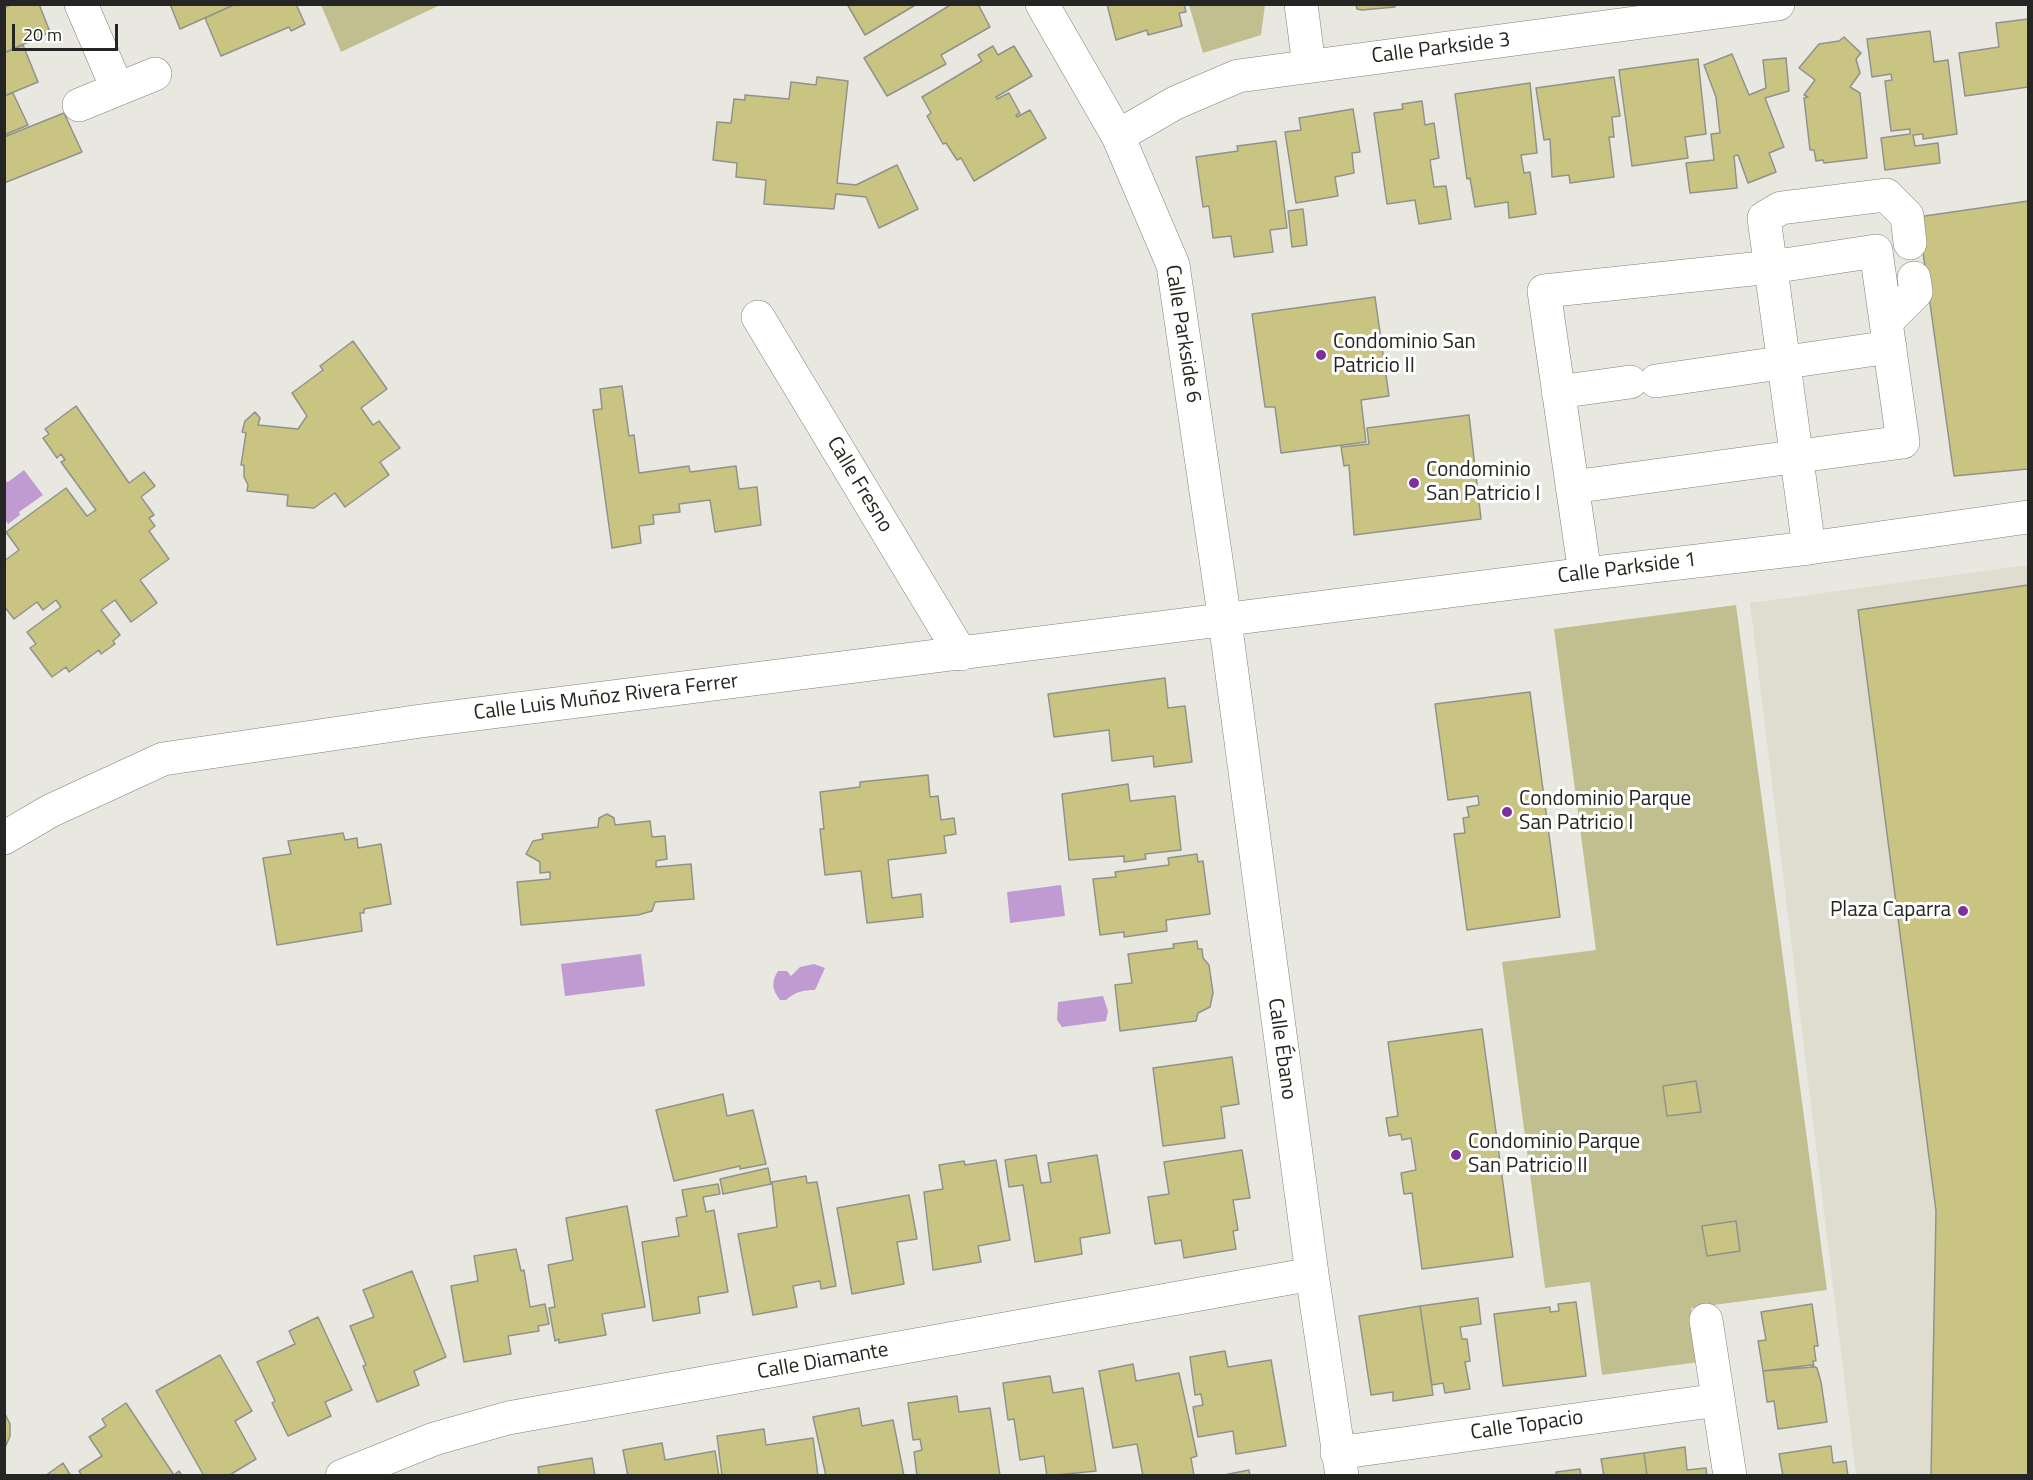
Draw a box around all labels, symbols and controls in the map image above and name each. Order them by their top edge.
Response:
scale bar [15,12,122,50]
text: 20 m [23,21,62,48]
street label: Calle Parkside 3 [1370,28,1512,70]
street label: Calle Parkside 6 [1159,263,1205,405]
place label: Condominio San Patricio II [1333,330,1476,380]
marker: Condominio San Patricio II [1314,348,1328,362]
street label: Calle Fresno [821,433,897,537]
place label: Condominio San Patricio I [1426,458,1541,508]
marker: Condominio San Patricio I [1407,476,1421,490]
street label: Calle Parkside 1 [1556,548,1698,590]
street label: Calle Luis Muñoz Rivera Ferrer [472,669,740,727]
place label: Condominio Parque San Patricio I [1519,787,1691,837]
marker: Condominio Parque San Patricio I [1500,805,1514,819]
place label: Plaza Caparra [1830,898,1951,924]
marker: Plaza Caparra [1956,904,1970,918]
street label: Calle Ébano [1261,997,1301,1101]
place label: Condominio Parque San Patricio II [1468,1130,1640,1180]
marker: Condominio Parque San Patricio II [1449,1148,1463,1162]
street label: Calle Diamante [755,1338,891,1386]
street label: Calle Topacio [1469,1406,1585,1446]

